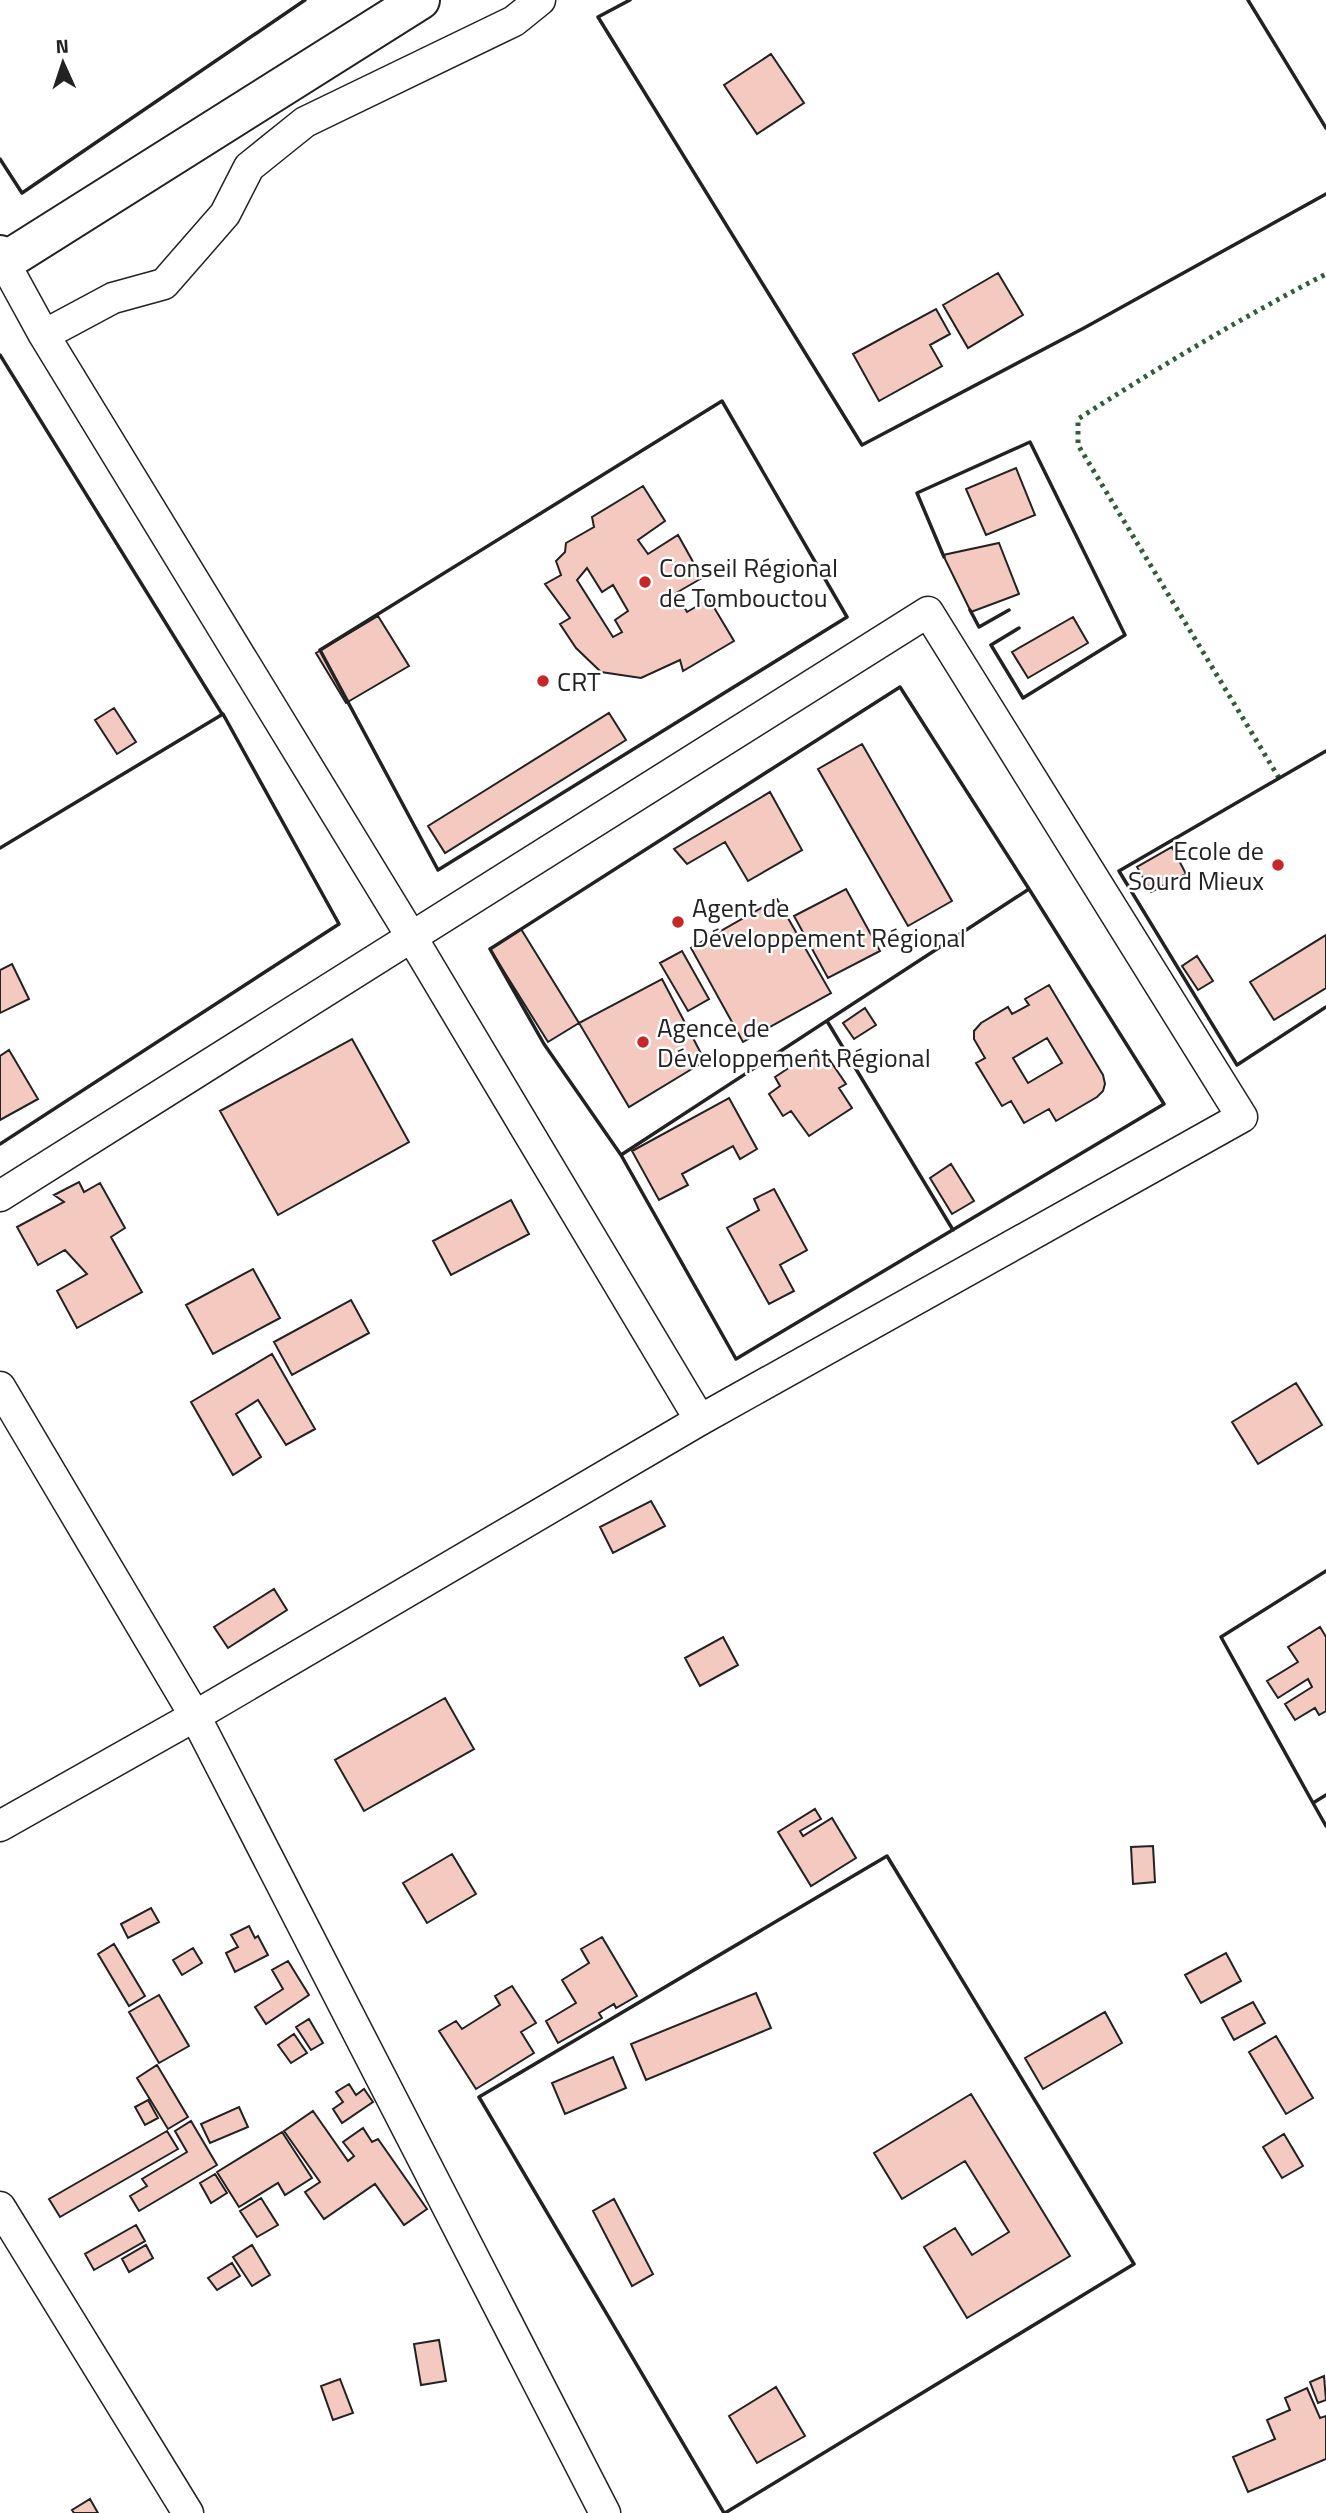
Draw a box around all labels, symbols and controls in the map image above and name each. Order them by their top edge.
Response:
north arrow [28,28,98,98]
text: N [55,31,69,60]
place label: Conseil Régional de Tombouctou [659,548,838,617]
marker: Conseil Régional de Tombouctou [637,574,653,590]
place label: CRT [557,662,601,701]
marker: CRT [535,673,551,689]
place label: Ecole de Sourd Mieux [1128,831,1264,900]
marker: Ecole de Sourd Mieux [1270,857,1286,873]
place label: Agent de Développement Régional [692,888,966,957]
marker: Agent de Développement Régional [670,914,686,930]
place label: Agence de Développement Régional [657,1008,931,1077]
marker: Agence de Développement Régional [635,1034,651,1050]

